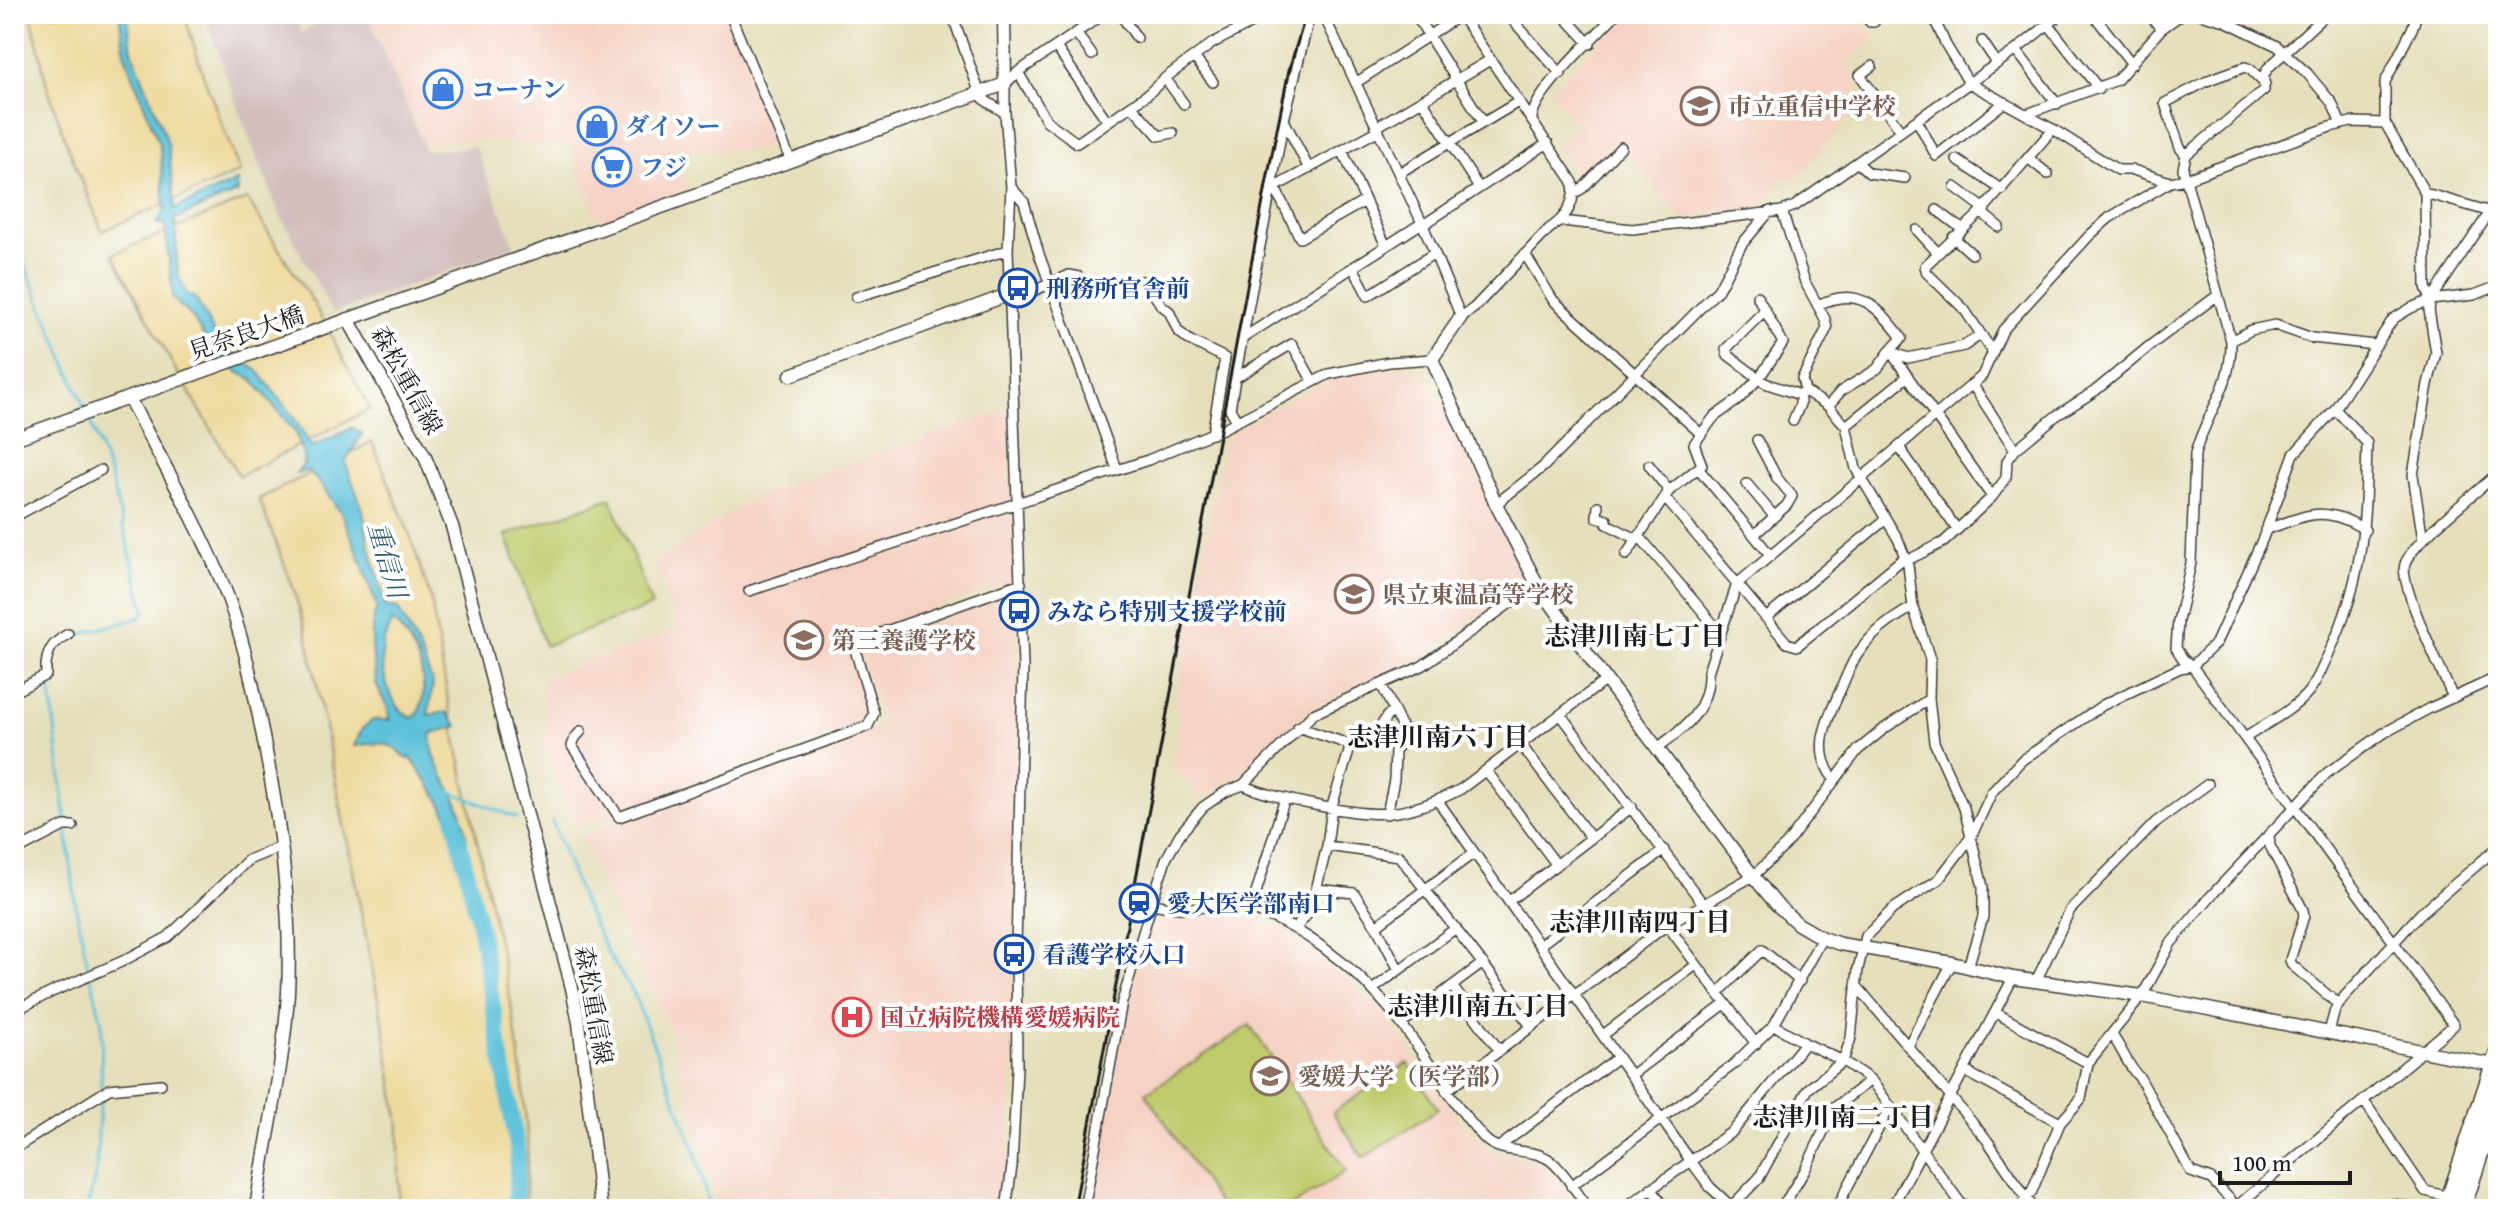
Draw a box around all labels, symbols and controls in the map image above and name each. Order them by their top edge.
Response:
shop icon: コーナン [422,68,464,110]
place label: コーナン [471,72,566,107]
school or university icon: 市立重信中学校 [1679,85,1721,127]
place label: 市立重信中学校 [1728,89,1896,124]
shop icon: ダイソー [576,105,618,147]
place label: ダイソー [625,109,721,144]
supermarket icon: フジ [591,146,633,188]
place label: フジ [640,150,687,185]
bus stop icon: 刑務所官舎前 [997,267,1039,309]
place label: 刑務所官舎前 [1046,271,1190,306]
street label: 見奈良大橋 [184,297,308,369]
street label: 森松重信線 [363,319,451,441]
water label: 重信川 [359,517,418,606]
school or university icon: 県立東温高等学校 [1333,573,1375,615]
place label: 県立東温高等学校 [1382,577,1574,612]
bus stop icon: みなら特別支援学校前 [998,590,1040,632]
place label: みなら特別支援学校前 [1047,594,1287,629]
district label: 志津川南七丁目 [1544,616,1726,655]
school or university icon: 第三養護学校 [783,619,825,661]
place label: 第三養護学校 [832,623,976,658]
district label: 志津川南六丁目 [1347,717,1529,756]
station icon: 愛大医学部南口 [1118,882,1160,924]
place label: 愛大医学部南口 [1167,886,1335,921]
district label: 志津川南四丁目 [1549,902,1731,941]
bus stop icon: 看護学校入口 [993,933,1035,975]
place label: 看護学校入口 [1042,937,1186,972]
street label: 森松重信線 [566,943,622,1067]
district label: 志津川南五丁目 [1387,986,1569,1025]
hospital icon: 国立病院機構愛媛病院 [831,996,873,1038]
place label: 国立病院機構愛媛病院 [880,1000,1120,1035]
school or university icon: 愛媛大学（医学部） [1249,1055,1291,1097]
place label: 愛媛大学（医学部） [1298,1059,1514,1094]
district label: 志津川南二丁目 [1752,1097,1934,1136]
scale bar [2220,1135,2350,1185]
text: 100 m [2232,1145,2292,1180]

